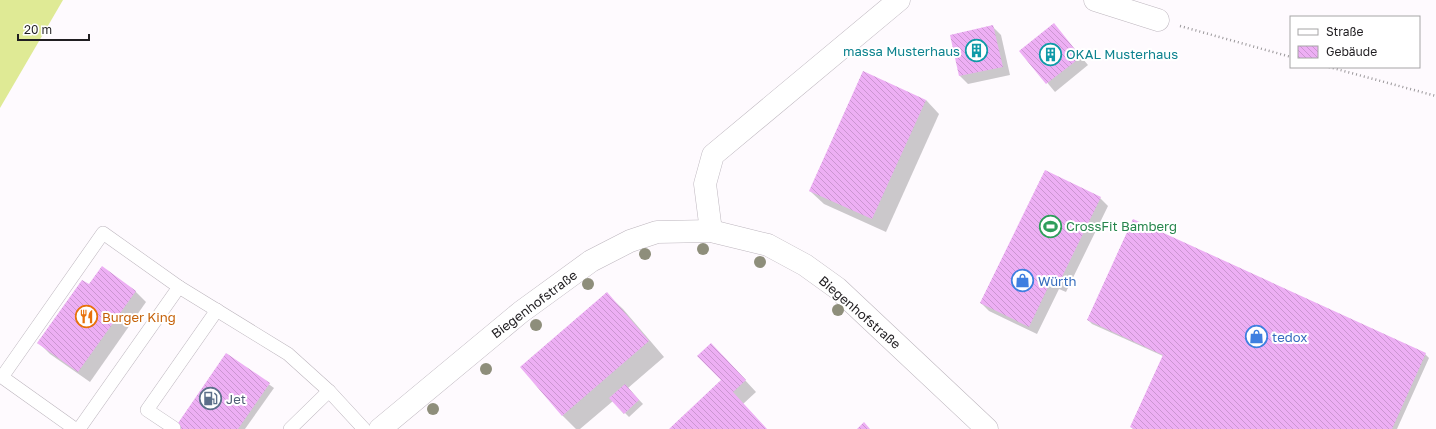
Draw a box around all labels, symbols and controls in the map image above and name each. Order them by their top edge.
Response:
scale bar [18,16,89,42]
legend [1290,16,1420,68]
text: 20 m [24,22,52,37]
text: Straße [1326,24,1364,39]
building icon: massa Musterhaus [963,38,989,64]
building icon: OKAL Musterhaus [1037,41,1063,67]
place label: massa Musterhaus [843,43,960,59]
text: Gebäude [1326,44,1377,59]
place label: OKAL Musterhaus [1066,46,1178,62]
sports icon: CrossFit Bamberg [1038,213,1064,239]
place label: CrossFit Bamberg [1066,218,1177,234]
street label: Biegenhofstraße [488,267,580,341]
shop icon: Würth [1009,268,1035,294]
street label: Biegenhofstraße [816,272,904,352]
place label: Würth [1038,273,1077,289]
restaurant icon: Burger King [74,304,100,330]
place label: Burger King [102,309,176,325]
shop icon: tedox [1243,324,1269,350]
place label: tedox [1272,329,1307,345]
fuel station icon: Jet [197,386,223,412]
place label: Jet [226,391,246,407]

